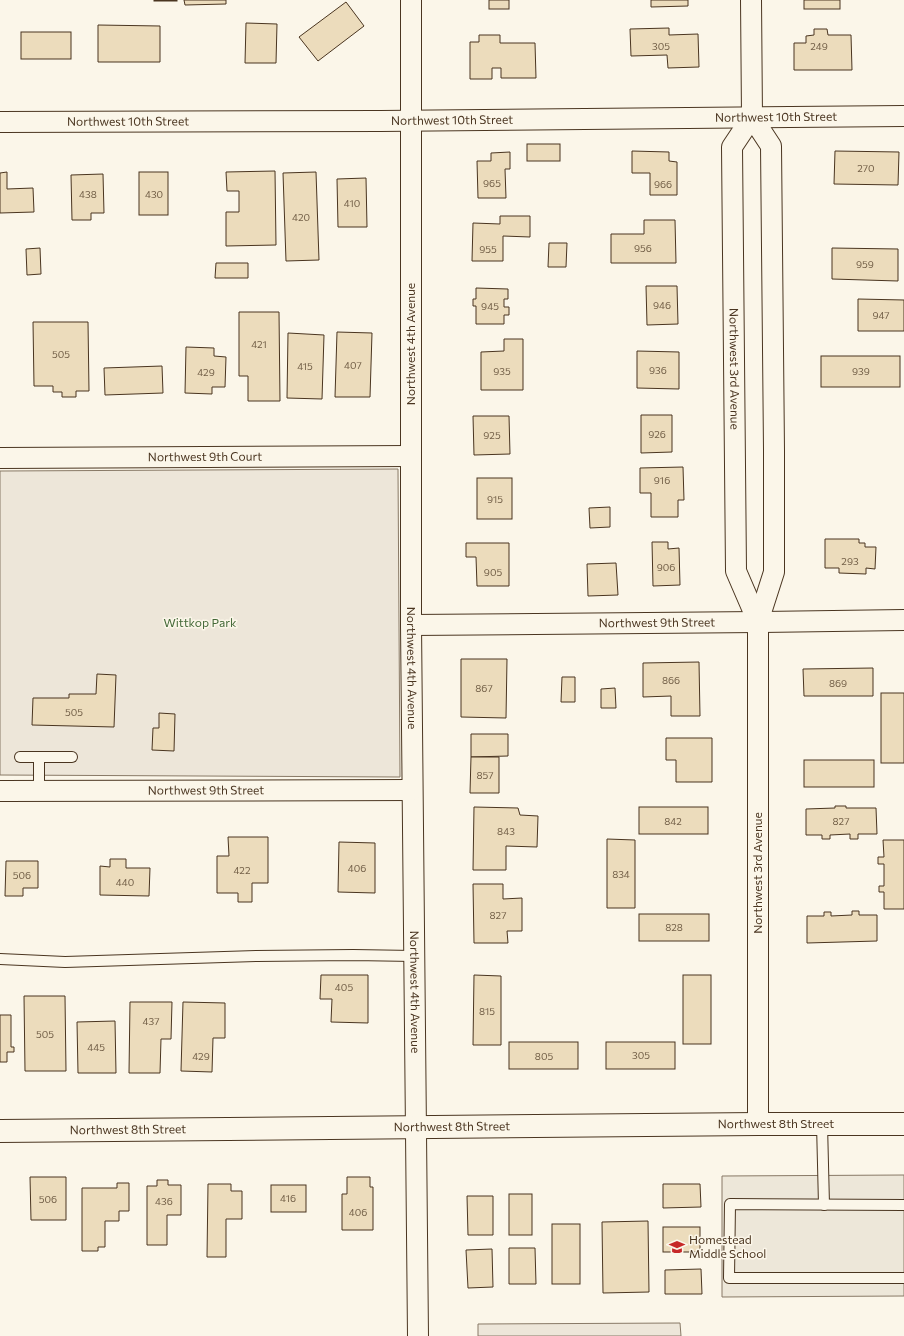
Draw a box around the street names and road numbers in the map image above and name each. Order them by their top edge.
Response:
street label: Northwest 10th Street [715,109,837,124]
street label: Northwest 10th Street [391,112,513,127]
street label: Northwest 10th Street [67,114,189,128]
street label: Northwest 4th Avenue [403,283,417,405]
street label: Northwest 3rd Avenue [728,308,743,430]
street label: Northwest 9th Court [148,449,262,463]
street label: Northwest 4th Avenue [405,607,420,729]
street label: Northwest 9th Street [599,614,715,629]
street label: Northwest 9th Street [148,782,264,797]
street label: Northwest 3rd Avenue [750,812,764,934]
street label: Northwest 4th Avenue [408,931,423,1053]
street label: Northwest 8th Street [718,1116,834,1130]
street label: Northwest 8th Street [394,1118,510,1133]
street label: Northwest 8th Street [70,1121,186,1136]

